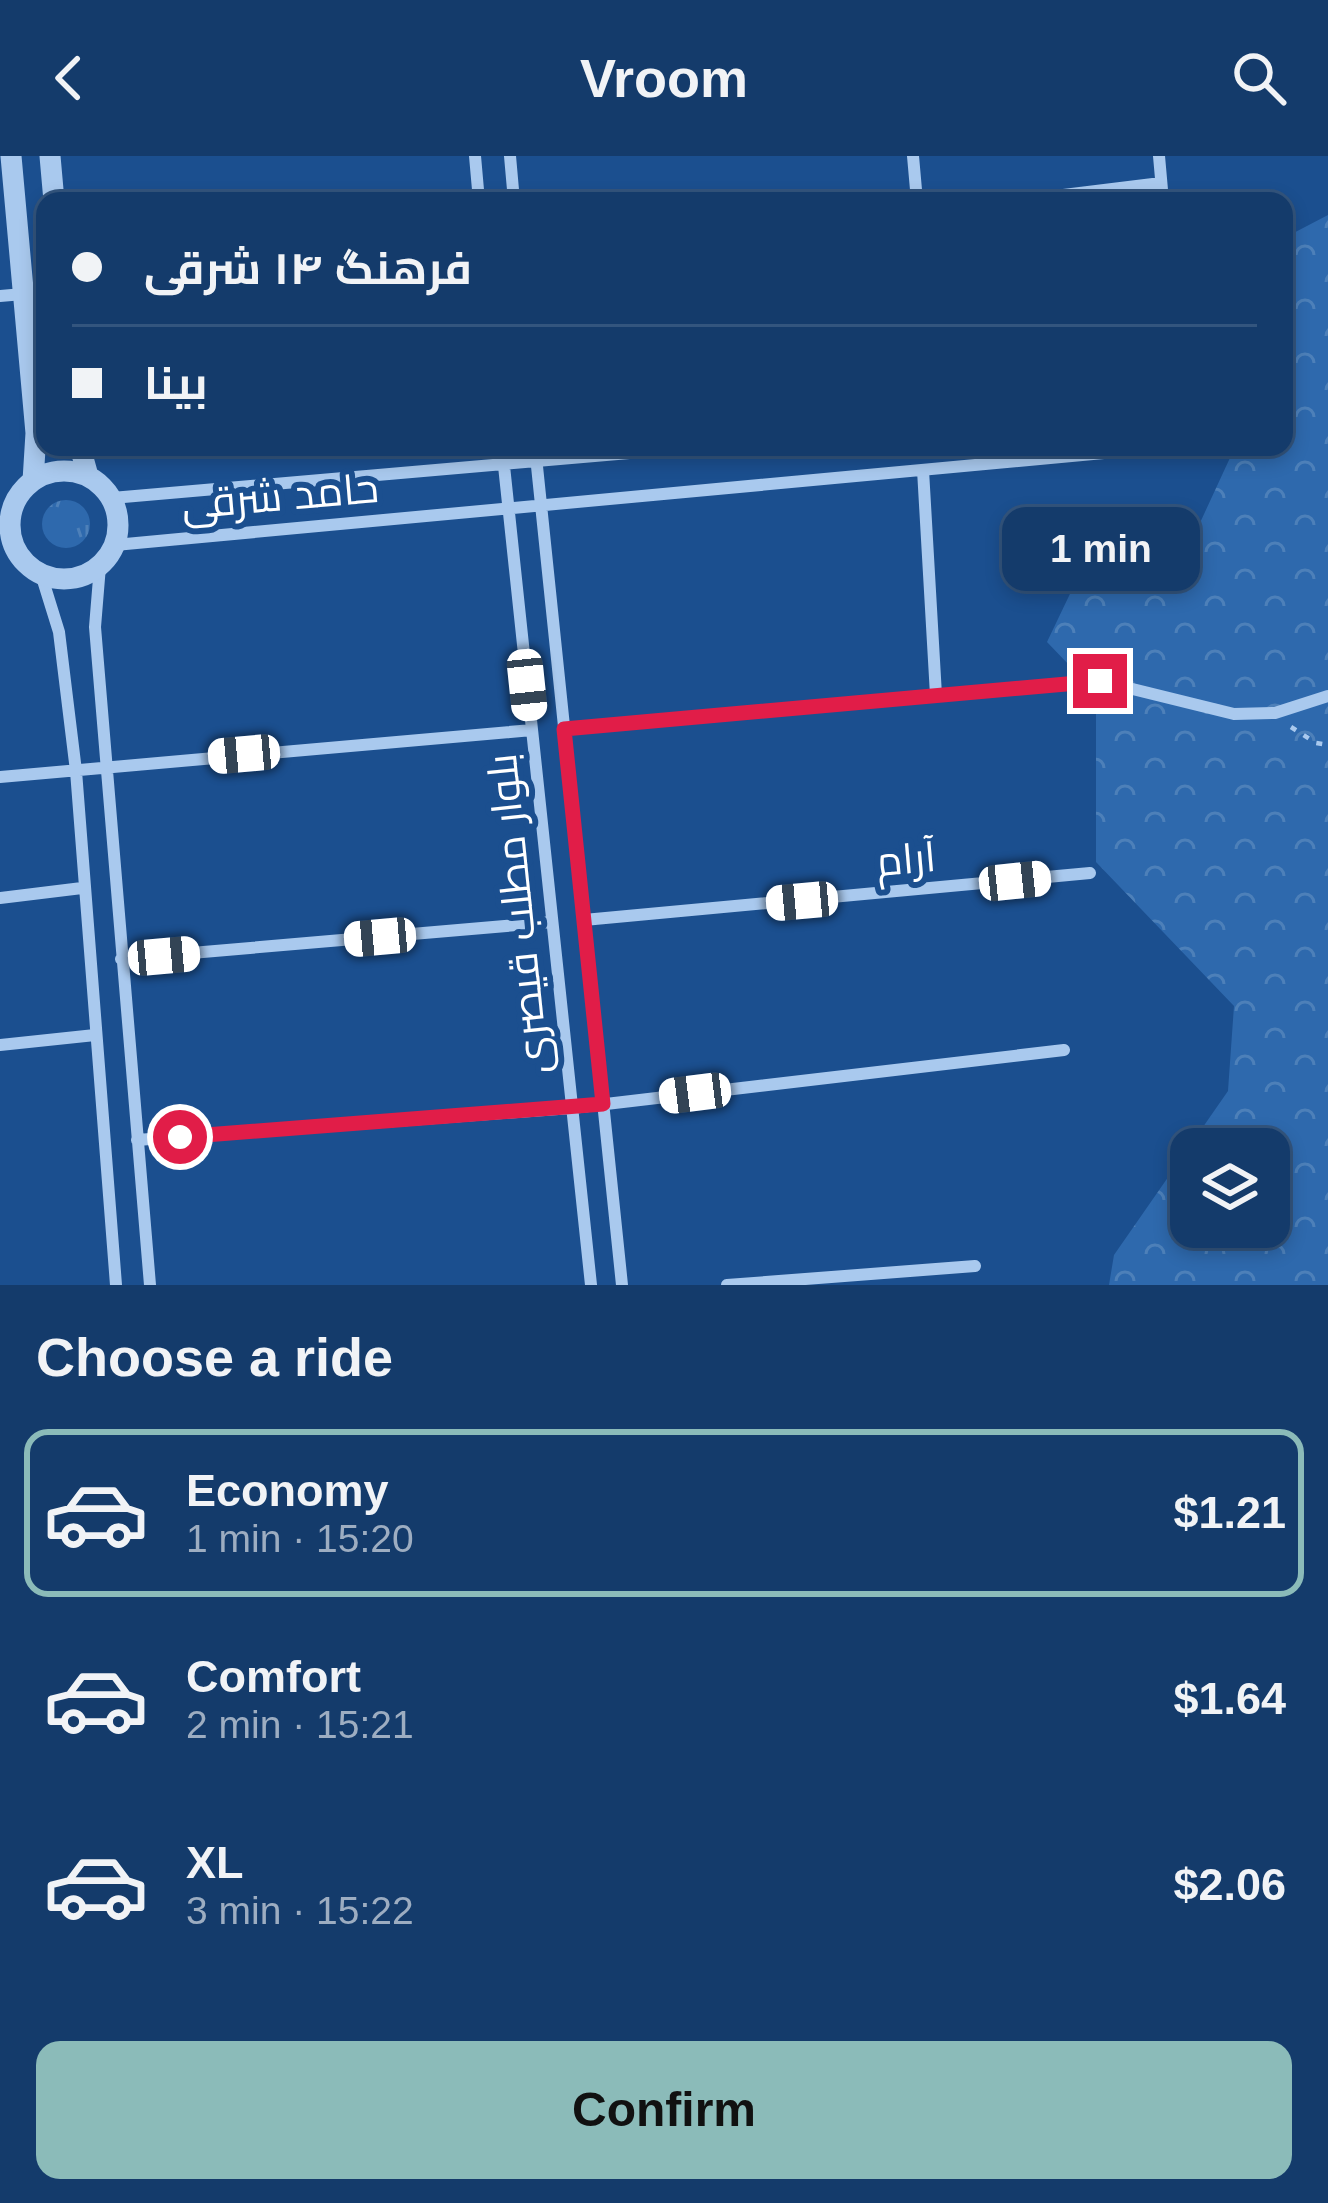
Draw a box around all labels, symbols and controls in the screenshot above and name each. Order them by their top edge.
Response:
icon: back [36,45,102,111]
icon: search [1226,45,1292,111]
text: Vroom [580,48,748,108]
text: فرهنگ ۱۴ شرقی [144,243,472,294]
text: بینا [144,358,207,409]
street label: حامد شرقی [179,464,381,529]
callout: 1 min [1001,507,1199,591]
text: 1 min [1050,527,1152,570]
car [505,647,549,723]
route end [1073,654,1127,708]
car [207,733,281,775]
street label: بلوار مطلب قیصری [478,751,559,1077]
street label: آرام [874,833,938,890]
car [977,859,1053,903]
car [765,880,839,922]
car [343,916,417,958]
car [127,935,201,977]
car [657,1071,733,1115]
route start [153,1110,207,1164]
map controls [1170,1128,1290,1248]
button: layers [1170,1128,1290,1248]
text: Choose a ride [36,1327,393,1387]
icon: car [42,1459,150,1567]
text: Economy [186,1465,389,1516]
text: $1.21 [1173,1487,1286,1538]
text: 1 min · 15:20 [186,1517,414,1560]
icon: car [42,1645,150,1753]
text: Comfort [186,1651,361,1702]
text: $1.64 [1173,1673,1286,1724]
text: 2 min · 15:21 [186,1703,414,1746]
icon: car [42,1831,150,1939]
text: XL [186,1837,244,1888]
text: $2.06 [1173,1859,1286,1910]
text: 3 min · 15:22 [186,1889,414,1932]
button: Confirm [36,2041,1292,2179]

